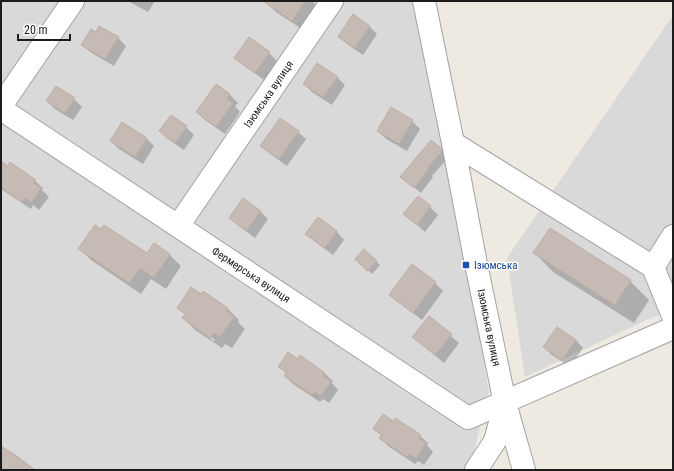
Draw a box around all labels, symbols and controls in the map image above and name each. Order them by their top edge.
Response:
scale bar [18,16,70,42]
text: 20 m [24,23,48,37]
street label: Ізюмська вулиця [241,58,296,130]
street label: Фермерська вулиця [209,244,293,305]
place label: Ізюмська [474,259,517,272]
marker: Ізюмська [461,260,471,270]
street label: Ізюмська вулиця [475,288,504,367]

